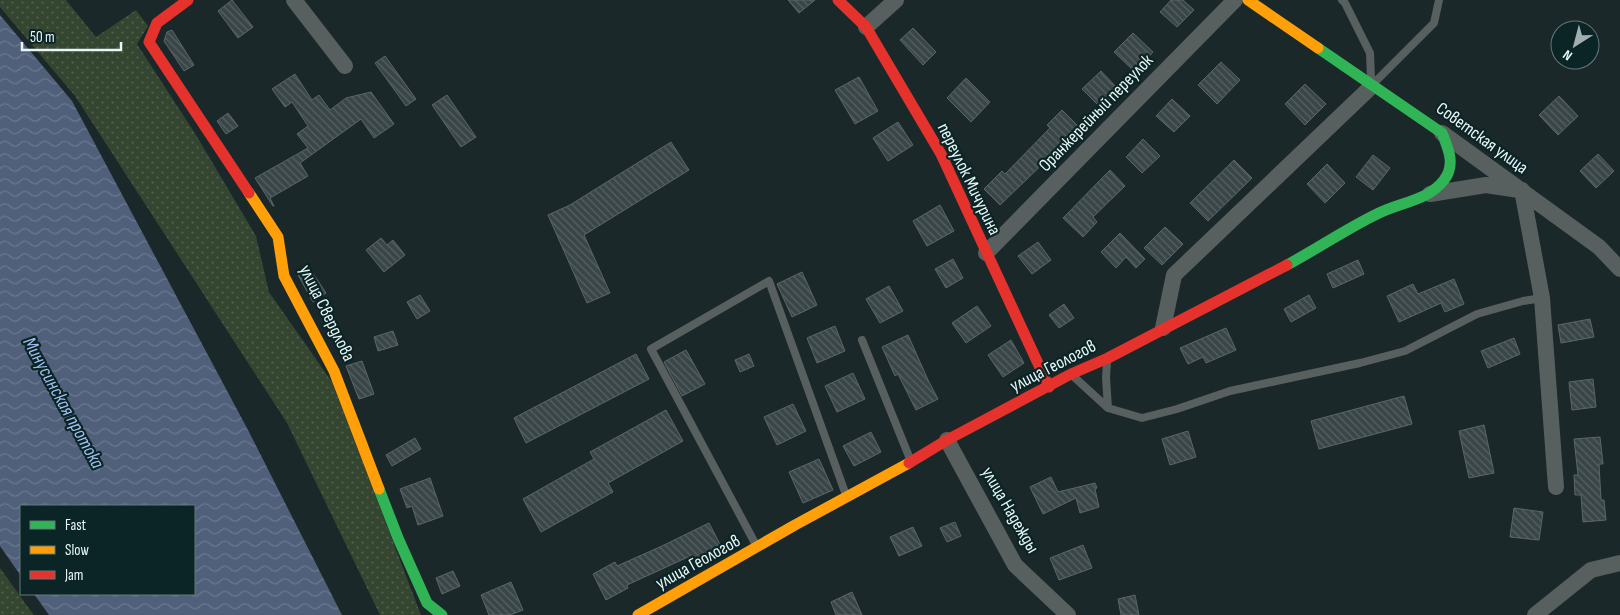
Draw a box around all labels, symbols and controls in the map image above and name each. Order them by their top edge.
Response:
scale bar [22,20,121,52]
north arrow [1550,20,1600,70]
text: 50 m [30,28,55,47]
text: N [1560,46,1576,64]
street label: Оранжерейный переулок [1035,50,1158,176]
street label: Советская улица [1432,98,1532,178]
street label: переулок Мичурина [933,120,1005,238]
street label: улица Свердлова [295,261,359,365]
water label: Минусинская протока [17,333,109,473]
street label: улица Геологов [1007,335,1099,397]
street label: улица Надежды [977,463,1043,557]
legend [20,505,195,595]
text: Fast [65,516,87,535]
street label: улица Геологов [652,530,744,594]
text: Slow [65,541,89,560]
text: Jam [64,566,83,585]

